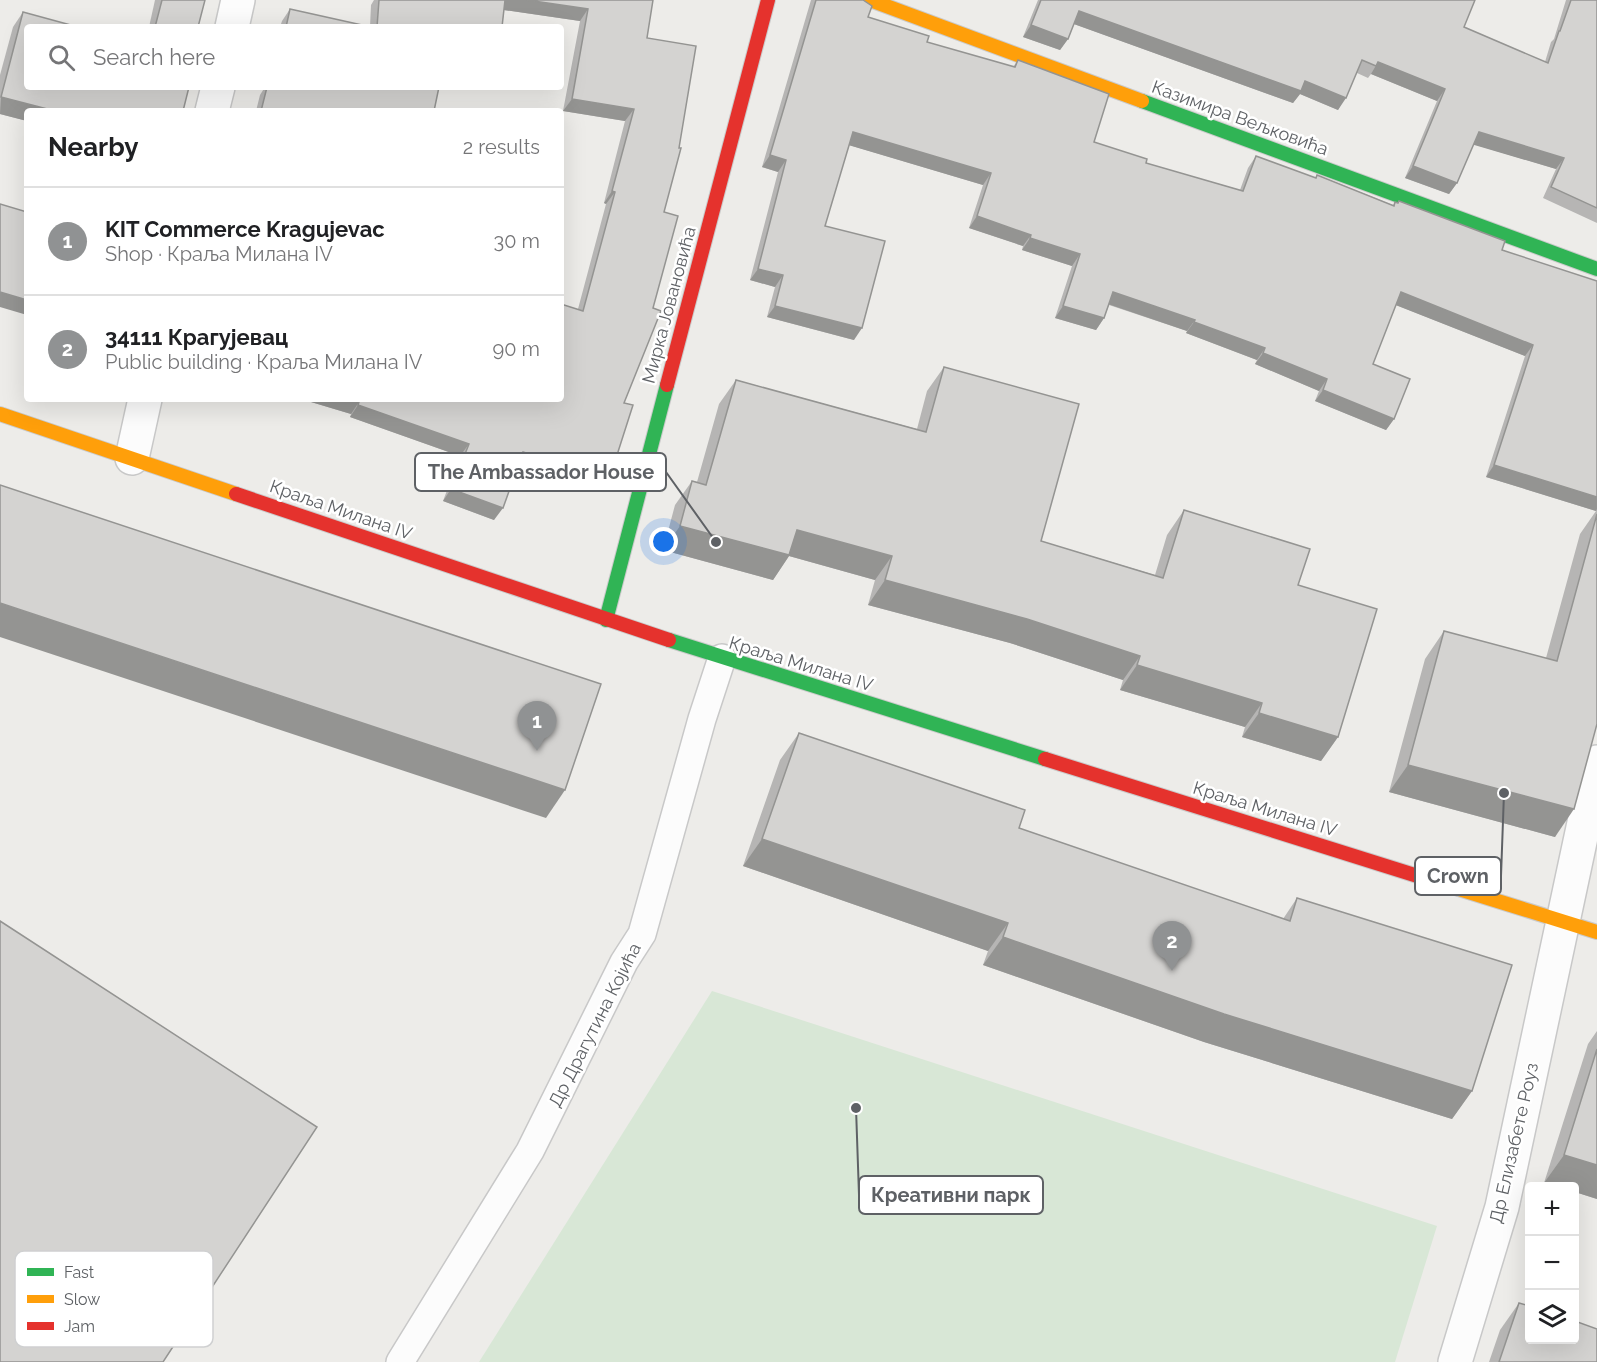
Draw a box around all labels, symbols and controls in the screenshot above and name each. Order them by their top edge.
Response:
search box [24,24,564,90]
icon: search [45,41,78,74]
text: Search here [93,44,215,70]
street label: Казимира Вељковића [1149,76,1331,159]
text: Nearby [48,132,138,162]
text: 2 results [463,135,540,159]
text: KIT Commerce Kragujevac [105,216,385,242]
street label: Мирка Јовановића [637,224,700,386]
text: 1 [63,229,72,253]
text: 30 m [494,229,540,253]
text: Shop · Краља Милана IV [105,242,333,266]
text: 34111 Крагујевац [105,324,288,350]
text: 2 [62,337,73,361]
text: 90 m [493,337,540,361]
text: Public building · Краља Милана IV [105,350,422,374]
callout: The Ambassador House [415,453,666,491]
text: The Ambassador House [428,460,654,484]
street label: Краља Милана IV [267,475,415,544]
your location [649,527,678,556]
street label: Краља Милана IV [727,632,876,695]
pin: 1 [518,702,556,751]
street label: Краља Милана IV [1191,777,1340,840]
callout: Crown [1415,857,1501,895]
text: Crown [1427,864,1489,888]
pin: 2 [1152,922,1192,971]
street label: Др Драгутина Којића [544,939,645,1110]
street label: Др Елизабете Роуз [1485,1061,1542,1225]
callout: Креативни парк [859,1176,1043,1214]
map controls [1525,1182,1579,1344]
button: + [1525,1182,1579,1236]
text: Креативни парк [871,1183,1031,1207]
button: − [1525,1236,1579,1290]
legend [15,1251,213,1347]
text: Fast [64,1263,95,1282]
text: Slow [64,1290,100,1309]
button: layers [1525,1290,1579,1344]
text: Jam [64,1317,95,1336]

